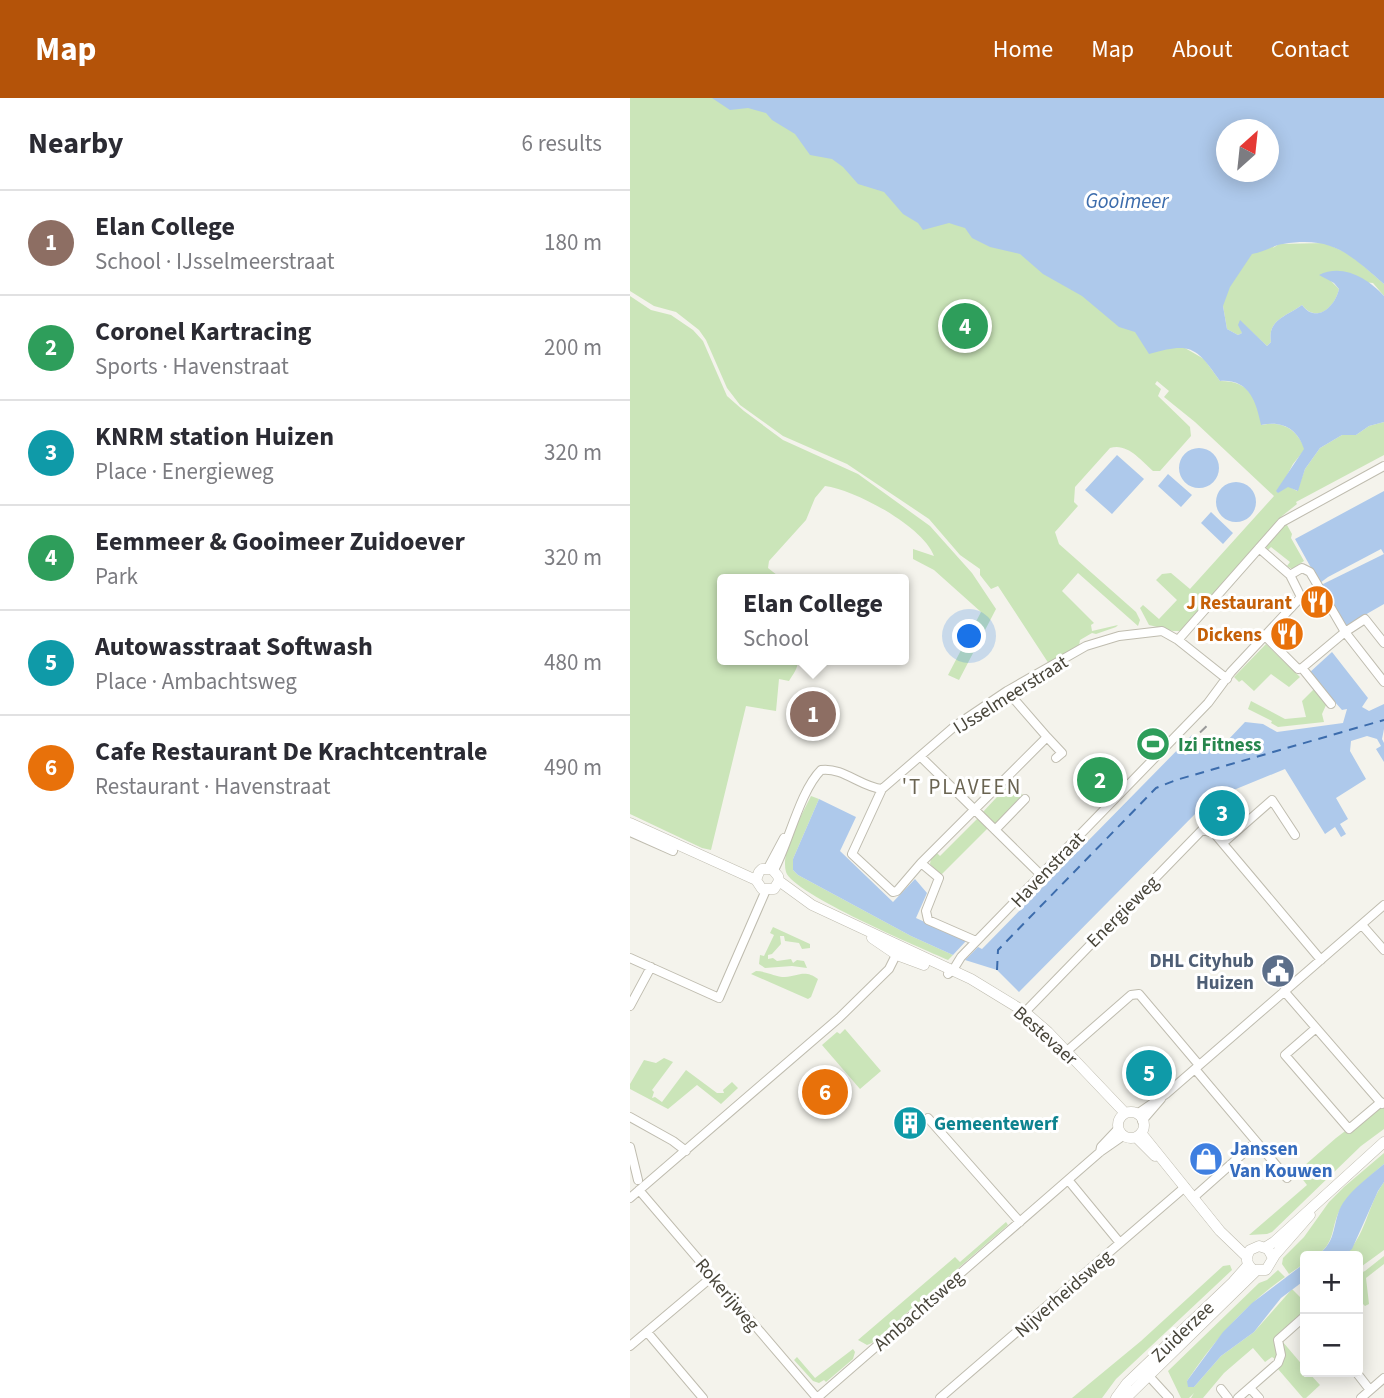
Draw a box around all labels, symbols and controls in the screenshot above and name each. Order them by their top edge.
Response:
text: Map [35,26,96,73]
text: Home [993,32,1053,67]
text: Map [1091,32,1134,67]
text: About [1172,32,1233,67]
text: Contact [1271,32,1349,67]
north arrow [1216,119,1279,182]
text: Nearby [28,122,123,165]
text: 6 results [522,127,602,160]
water label: Gooimeer [1085,186,1169,216]
text: Elan College [95,208,235,245]
text: 1 [45,226,57,259]
text: 180 m [544,226,602,259]
text: School · IJsselmeerstraat [95,245,334,278]
pin: 4 [942,300,988,352]
text: Coronel Kartracing [95,313,311,350]
text: 2 [45,331,57,364]
text: 200 m [544,331,602,364]
text: Sports · Havenstraat [95,350,289,383]
text: KNRM station Huizen [95,418,334,455]
text: 3 [45,436,57,469]
text: 320 m [544,436,602,469]
text: Place · Energieweg [95,455,274,488]
text: Eemmeer & Gooimeer Zuidoever [95,523,465,560]
text: 4 [45,541,57,574]
text: 320 m [544,541,602,574]
text: Park [95,560,138,593]
popup [717,574,909,665]
restaurant icon: J Restaurant [1298,583,1336,621]
text: Elan College [743,585,883,622]
place label: J Restaurant [1186,590,1292,617]
restaurant icon: Dickens [1268,615,1306,653]
your location [952,619,986,653]
text: School [743,622,809,655]
place label: Dickens [1197,622,1262,649]
text: Autowasstraat Softwash [95,628,373,665]
text: 5 [45,646,57,679]
text: 480 m [544,646,602,679]
street label: IJsselmeerstraat [948,649,1074,741]
text: Place · Ambachtsweg [95,665,297,698]
pin: 1 [790,688,836,740]
sports icon: Izi Fitness [1134,725,1172,763]
place label: Izi Fitness [1178,732,1262,759]
text: Cafe Restaurant De Krachtcentrale [95,733,487,770]
text: 6 [45,751,57,784]
text: 490 m [544,751,602,784]
pin: 2 [1077,754,1123,806]
text: Restaurant · Havenstraat [95,770,330,803]
district label: 'T PLAVEEN [902,772,1022,802]
pin: 3 [1199,787,1245,839]
street label: Havenstraat [1005,826,1092,914]
street label: Energieweg [1081,870,1166,954]
place label: DHL Cityhub Huizen [1149,948,1254,997]
public building icon: DHL Cityhub Huizen [1259,952,1297,990]
street label: Bestevaer [1007,1000,1083,1072]
pin: 5 [1126,1047,1172,1099]
pin: 6 [802,1066,848,1118]
building icon: Gemeentewerf [891,1104,929,1142]
place label: Gemeentewerf [934,1111,1059,1138]
place label: Janssen Van Kouwen [1229,1136,1333,1185]
shop icon: Janssen Van Kouwen [1187,1140,1225,1178]
street label: Nijverheidsweg [1009,1244,1119,1344]
map controls [1300,1251,1363,1377]
button: + [1300,1251,1363,1314]
street label: Rokerijweg [688,1253,766,1338]
street label: Ambachtsweg [868,1264,970,1358]
street label: Zuiderzee [1146,1295,1220,1369]
button: − [1300,1314,1363,1377]

